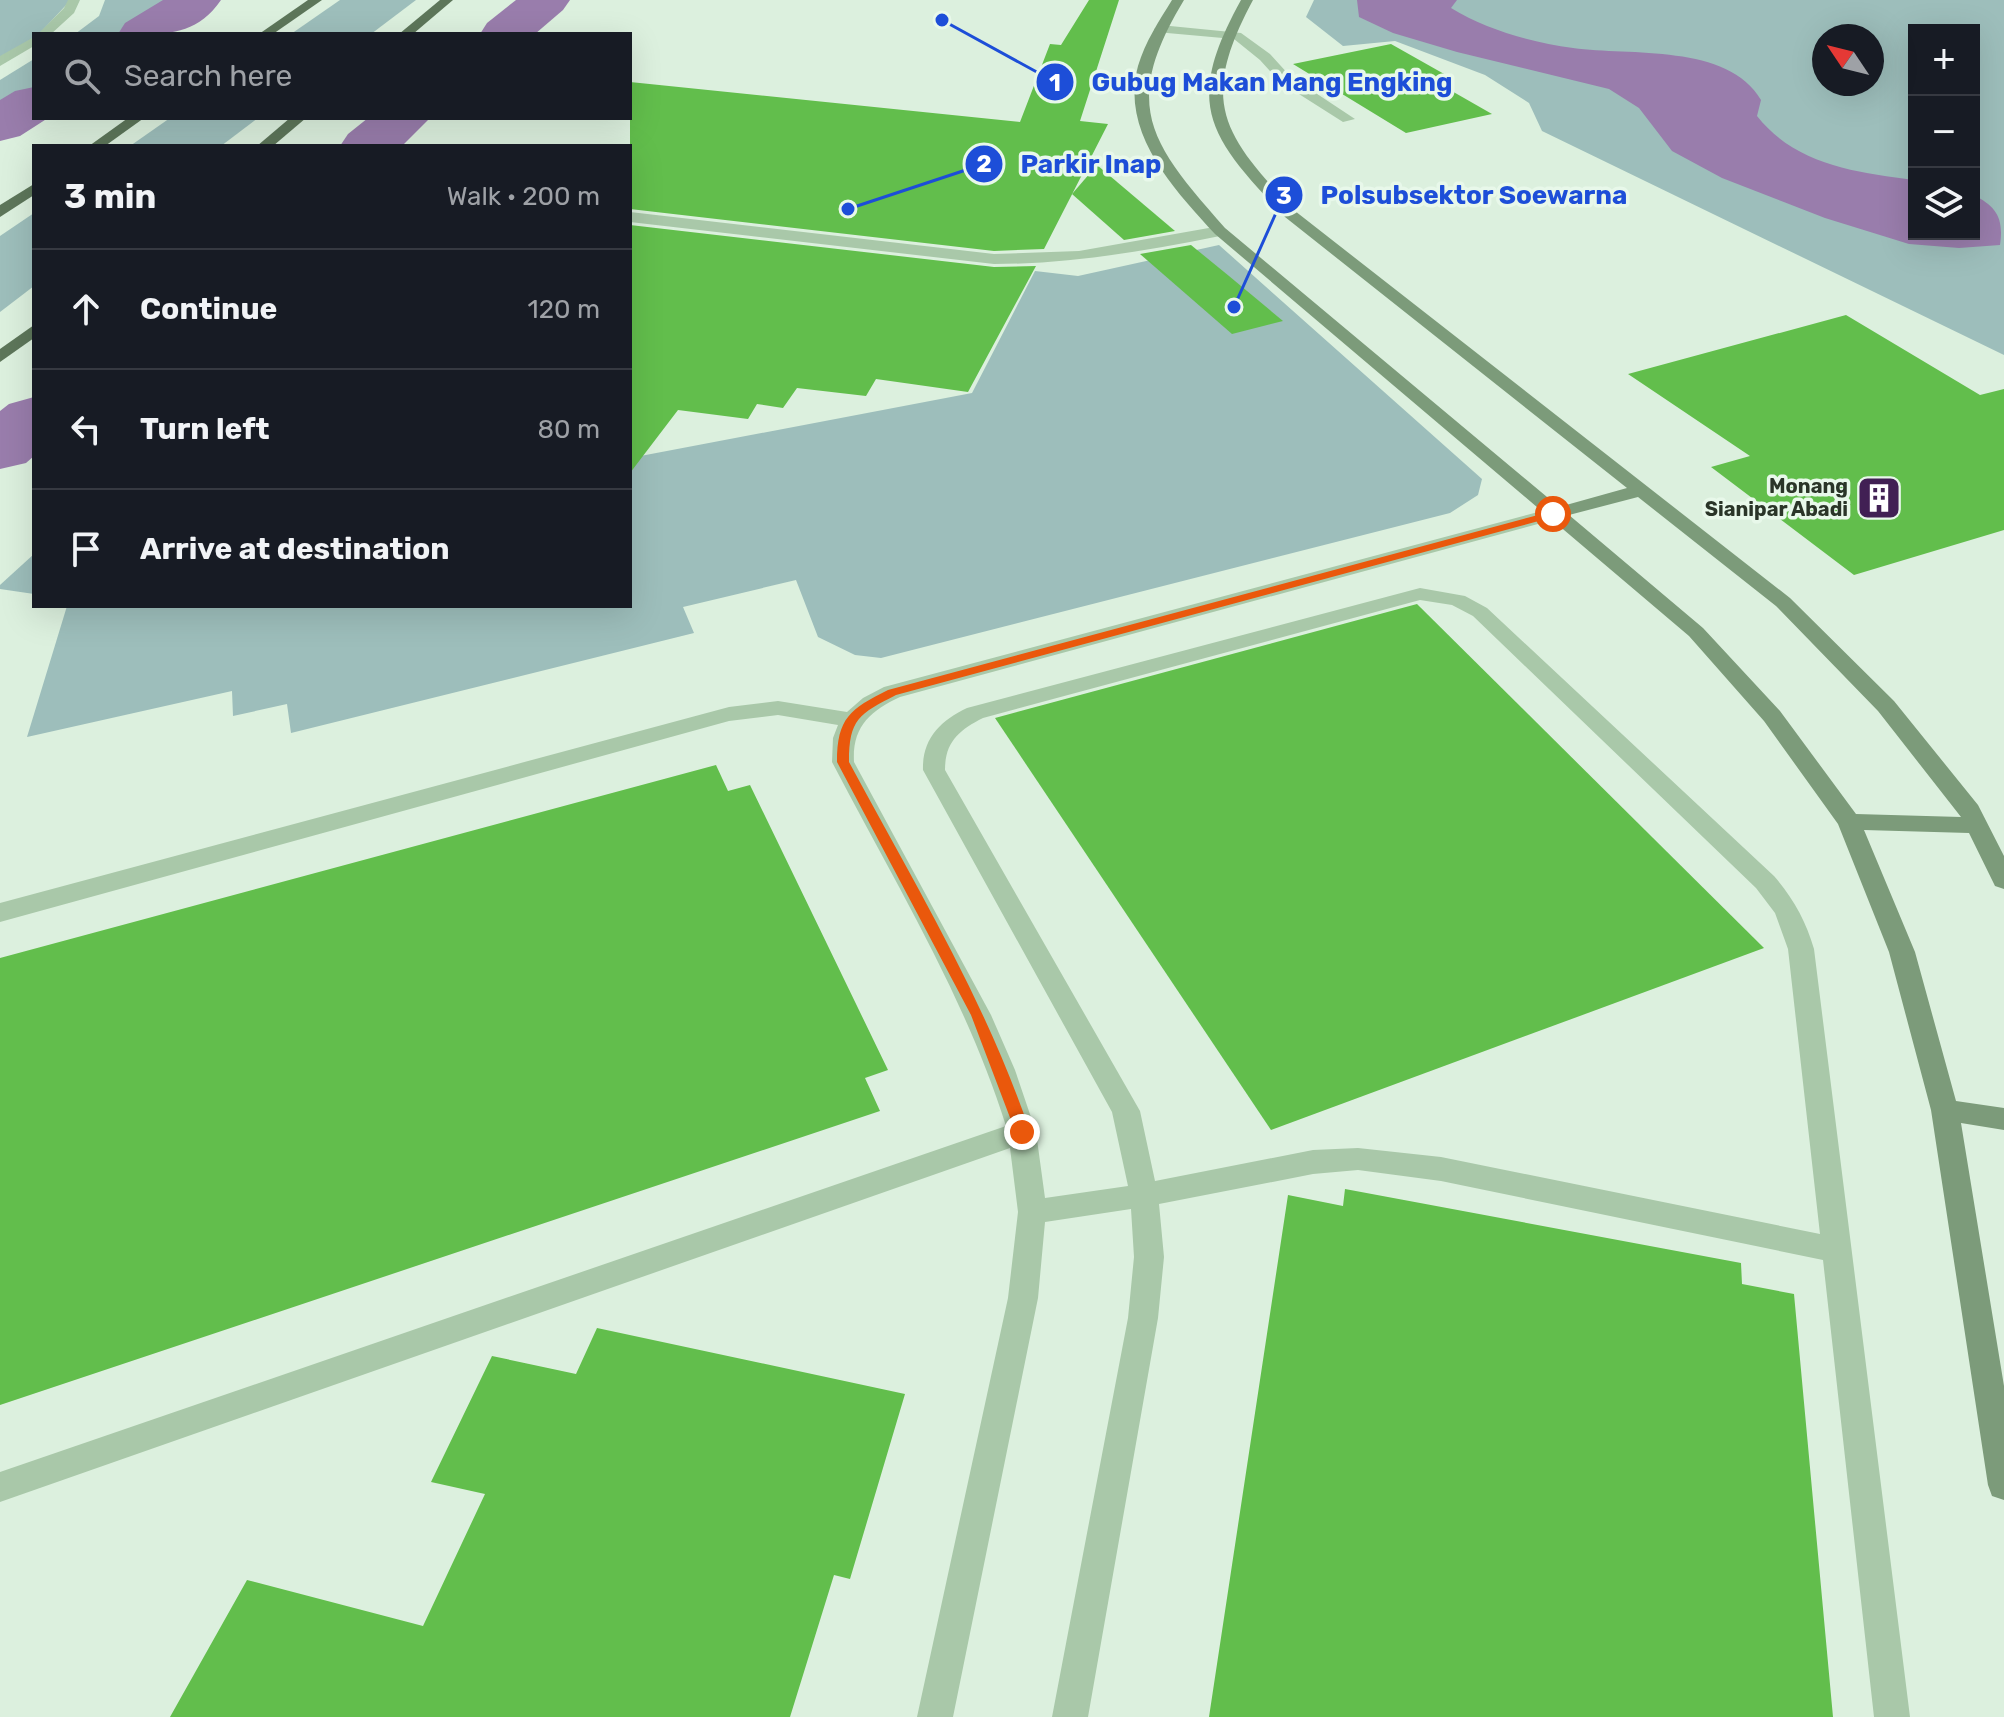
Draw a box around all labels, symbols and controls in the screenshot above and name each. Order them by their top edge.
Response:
north arrow [1812,24,1884,96]
map controls [1908,24,1980,240]
button: + [1908,24,1980,96]
search box [32,32,632,120]
icon: search [60,54,104,98]
callout: Gubug Makan Mang Engking [1035,57,1468,107]
text: Search here [124,58,292,94]
text: Gubug Makan Mang Engking [1091,67,1453,98]
text: 1 [1049,69,1061,97]
button: − [1908,96,1980,168]
callout: Parkir Inap [964,139,1177,189]
text: Parkir Inap [1021,149,1161,180]
text: 2 [976,150,992,178]
button: layers [1908,168,1980,240]
callout: Polsubsektor Soewarna [1264,170,1644,220]
text: 3 min [64,176,156,217]
text: Polsubsektor Soewarna [1321,180,1627,211]
text: Walk · 200 m [447,181,600,212]
text: 3 [1276,182,1292,210]
icon: ahead [64,287,108,331]
text: Continue [140,291,277,327]
text: 120 m [528,294,600,325]
icon: left [64,407,108,451]
text: Turn left [140,411,270,447]
text: 80 m [537,414,600,445]
place label: Monang Sianipar Abadi [1705,474,1848,521]
building icon: Monang Sianipar Abadi [1855,474,1903,522]
route start [1535,496,1571,532]
icon: arrive [64,527,108,571]
text: Arrive at destination [140,531,450,567]
route end [1004,1114,1040,1150]

